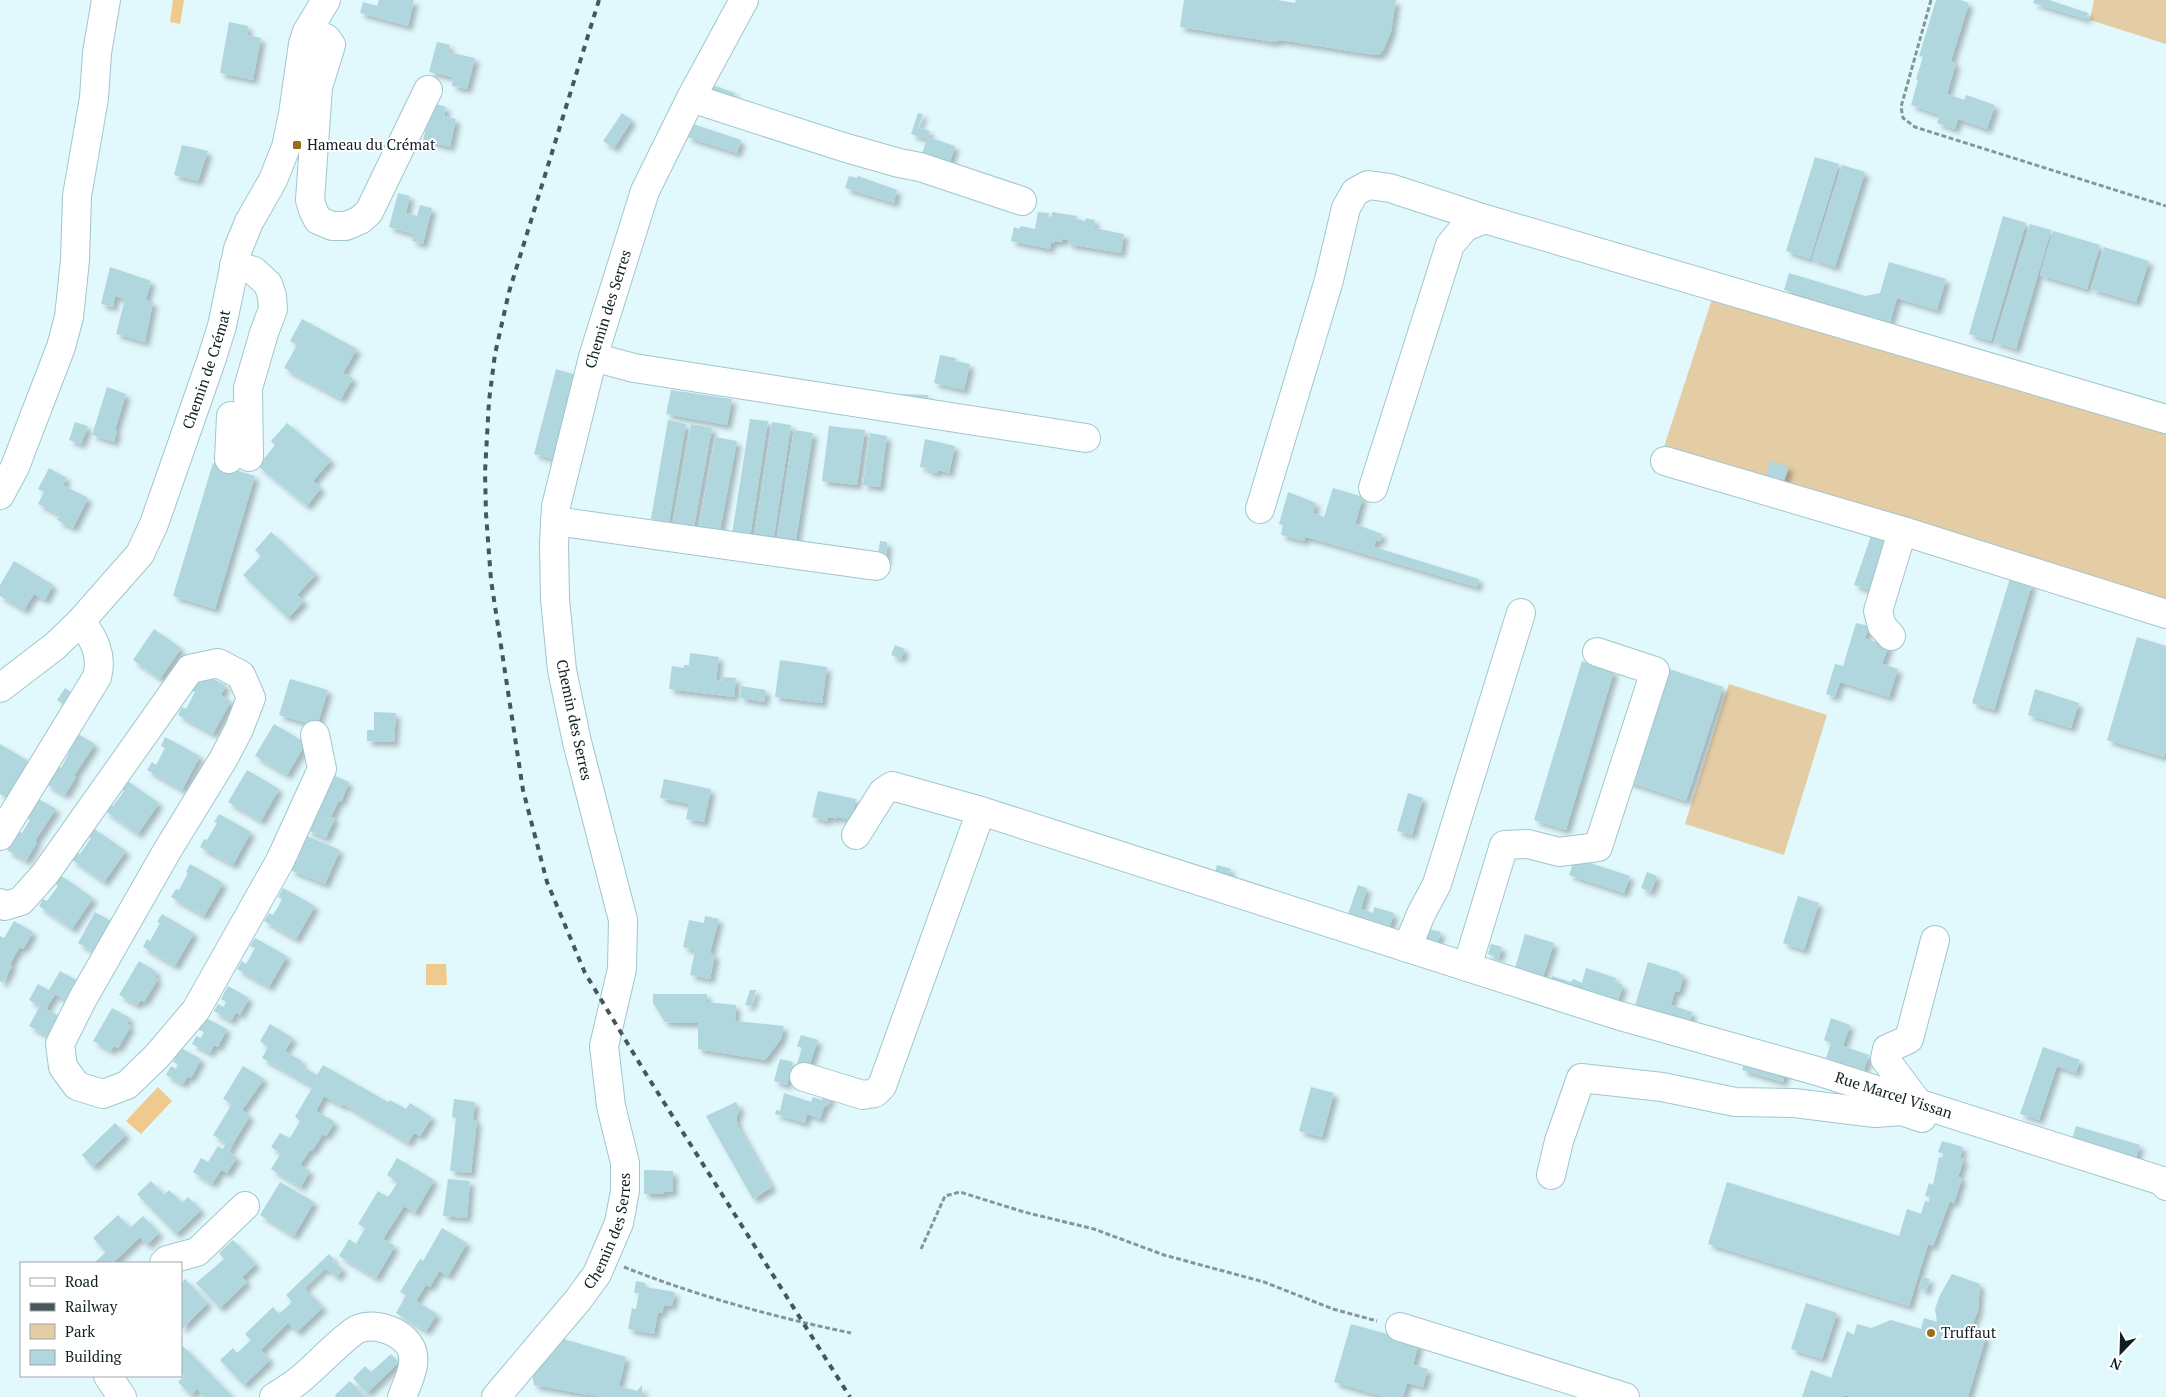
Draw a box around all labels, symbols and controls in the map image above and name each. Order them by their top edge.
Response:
place label: Hameau du Crémat [307,134,436,154]
marker: Hameau du Crémat [291,139,303,151]
street label: Chemin des Serres [580,247,635,370]
street label: Chemin de Crémat [177,307,234,432]
street label: Chemin des Serres [552,657,598,782]
street label: Rue Marcel Vissan [1833,1066,1955,1123]
street label: Chemin des Serres [578,1173,634,1293]
legend [20,1262,182,1377]
text: Road [65,1271,98,1291]
text: Railway [65,1296,118,1316]
text: Park [65,1321,95,1341]
place label: Truffaut [1941,1322,1997,1342]
marker: Truffaut [1925,1327,1937,1339]
north arrow [2096,1327,2146,1377]
text: Building [65,1346,123,1366]
text: N [2107,1353,2124,1375]

